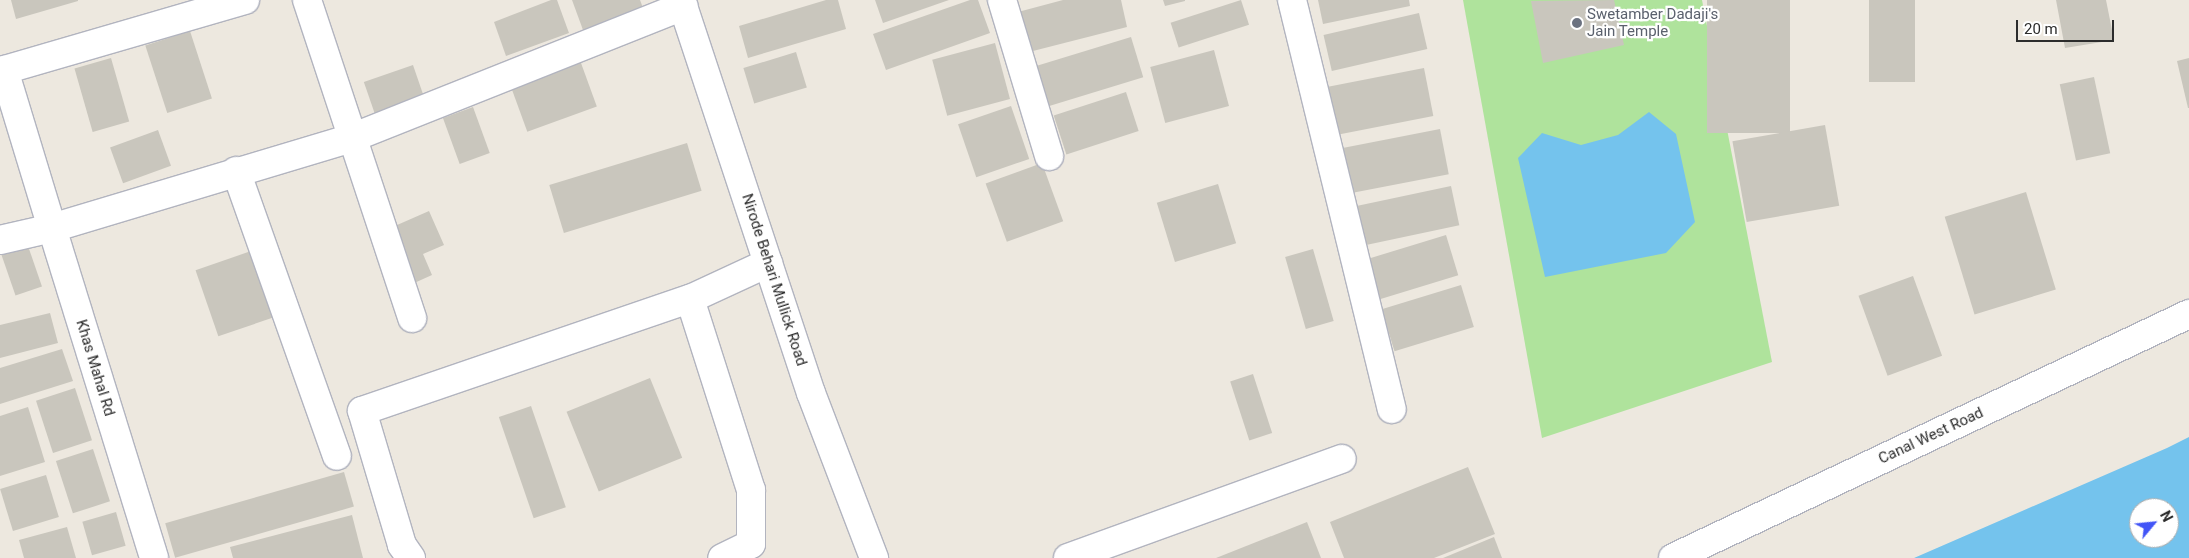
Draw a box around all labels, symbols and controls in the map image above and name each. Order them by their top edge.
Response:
place label: Swetamber Dadaji's Jain Temple [1587,5,1718,40]
scale bar [2019,10,2116,42]
marker: Swetamber Dadaji's Jain Temple [1571,17,1583,29]
text: 20 m [2024,20,2058,38]
street label: Nirode Behari Mullick Road [738,192,810,368]
street label: Khas Mahal Rd [72,318,118,418]
street label: Canal West Road [1876,404,1986,468]
north arrow [2129,498,2179,548]
text: N [2157,508,2176,525]

